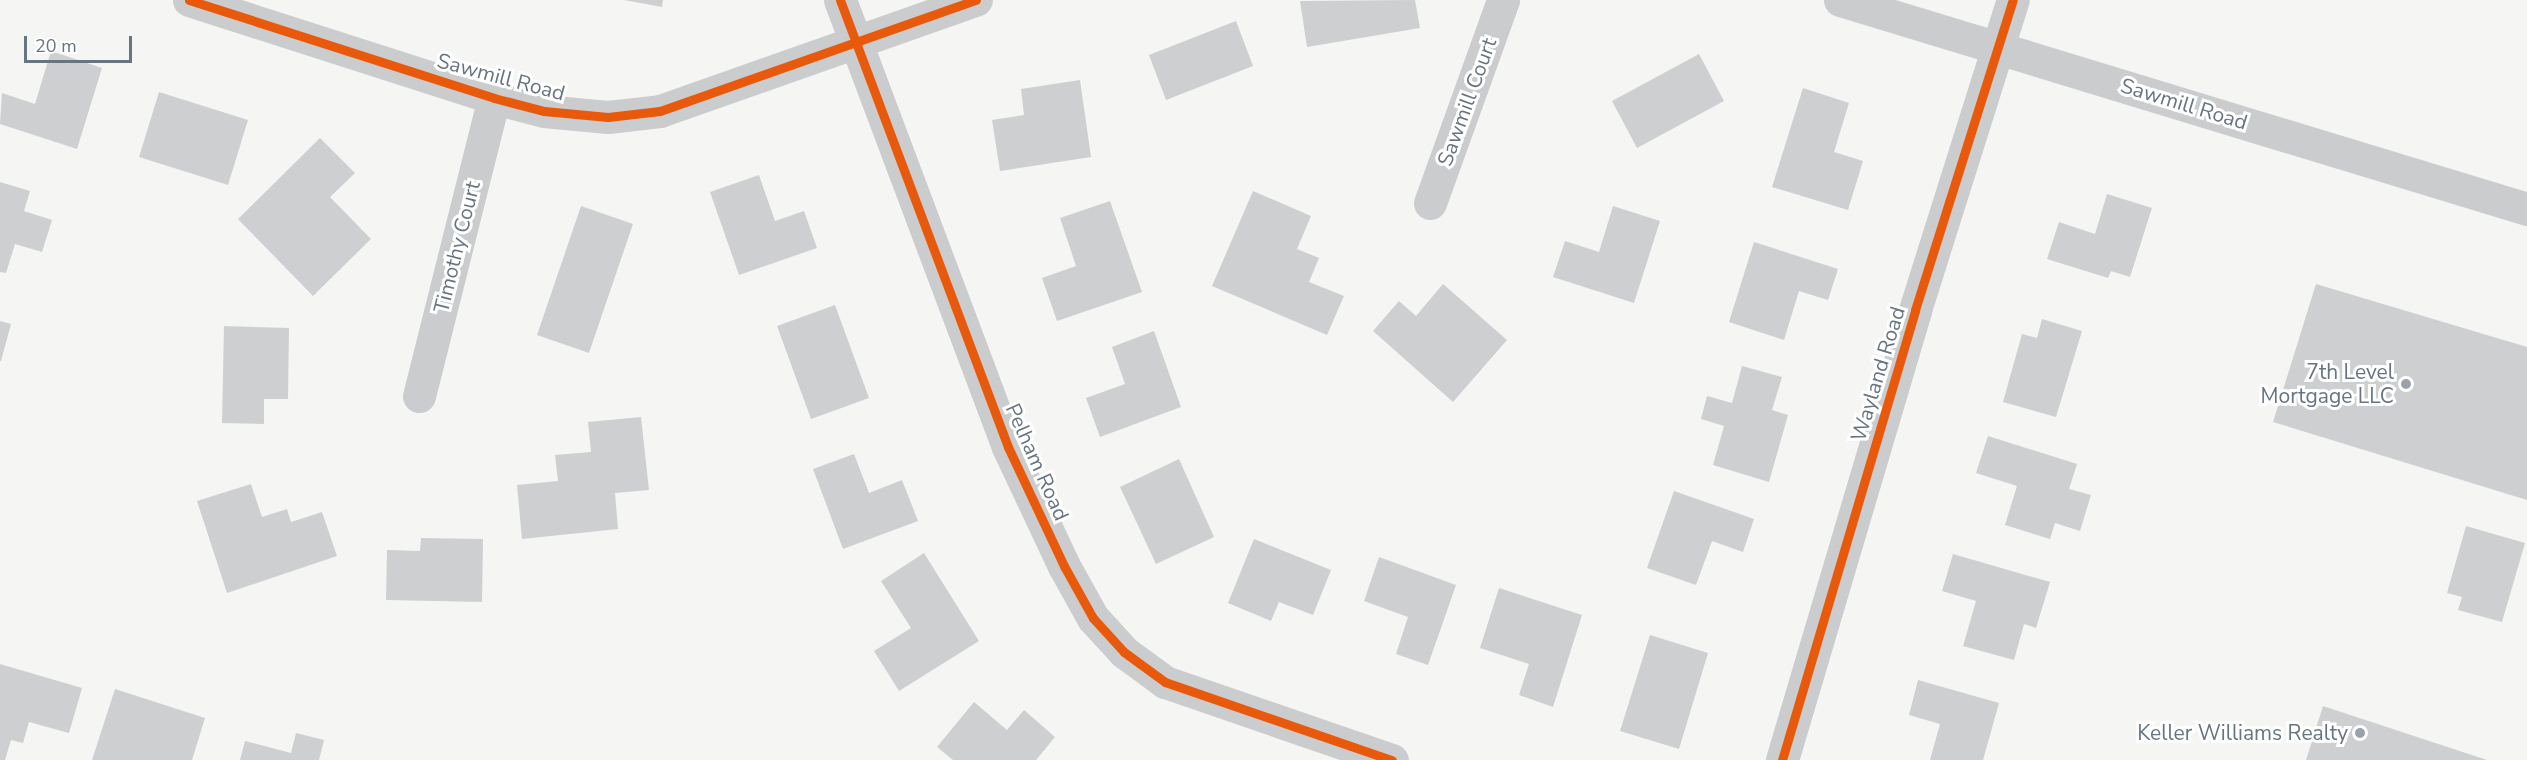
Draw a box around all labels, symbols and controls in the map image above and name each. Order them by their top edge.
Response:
scale bar [27,24,135,62]
text: 20 m [35,34,77,58]
street label: Sawmill Court [1432,34,1502,170]
street label: Sawmill Road [434,48,568,106]
street label: Sawmill Road [2118,73,2250,135]
street label: Timothy Court [428,179,486,315]
street label: Wayland Road [1846,304,1910,444]
place label: 7th Level Mortgage LLC [2261,359,2394,409]
marker: 7th Level Mortgage LLC [2399,377,2413,391]
street label: Pelham Road [1000,400,1074,524]
place label: Keller Williams Realty [2137,720,2348,746]
marker: Keller Williams Realty [2353,726,2367,740]

